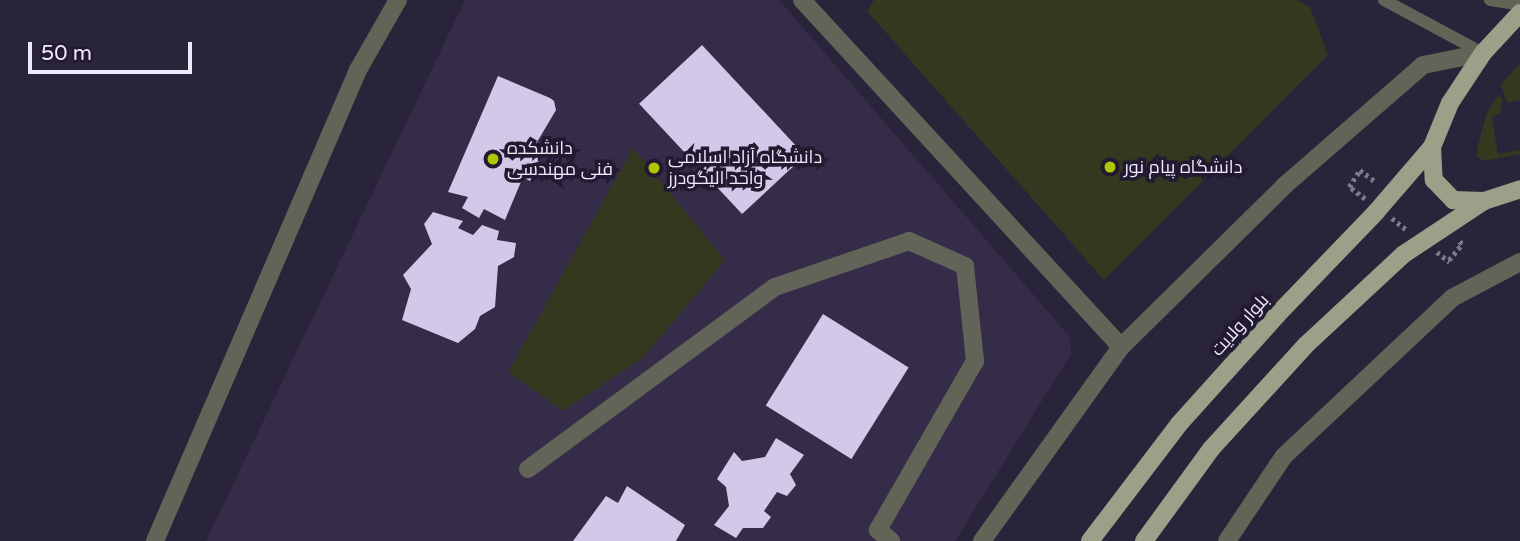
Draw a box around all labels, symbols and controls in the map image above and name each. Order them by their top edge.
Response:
scale bar [32,28,196,72]
text: 50 m [41,41,92,66]
place label: دانشکده فنی مهندسی [507,138,613,180]
place label: دانشگاه آزاد اسلامی واحد الیگودرز [668,147,822,190]
marker: دانشکده فنی مهندسی [485,151,501,167]
place label: دانشگاه پیام نور [1124,156,1242,178]
marker: دانشگاه پیام نور [1102,159,1118,175]
marker: دانشگاه آزاد اسلامی واحد الیگودرز [646,160,662,176]
street label: بلوار ولایت [1207,290,1273,360]

